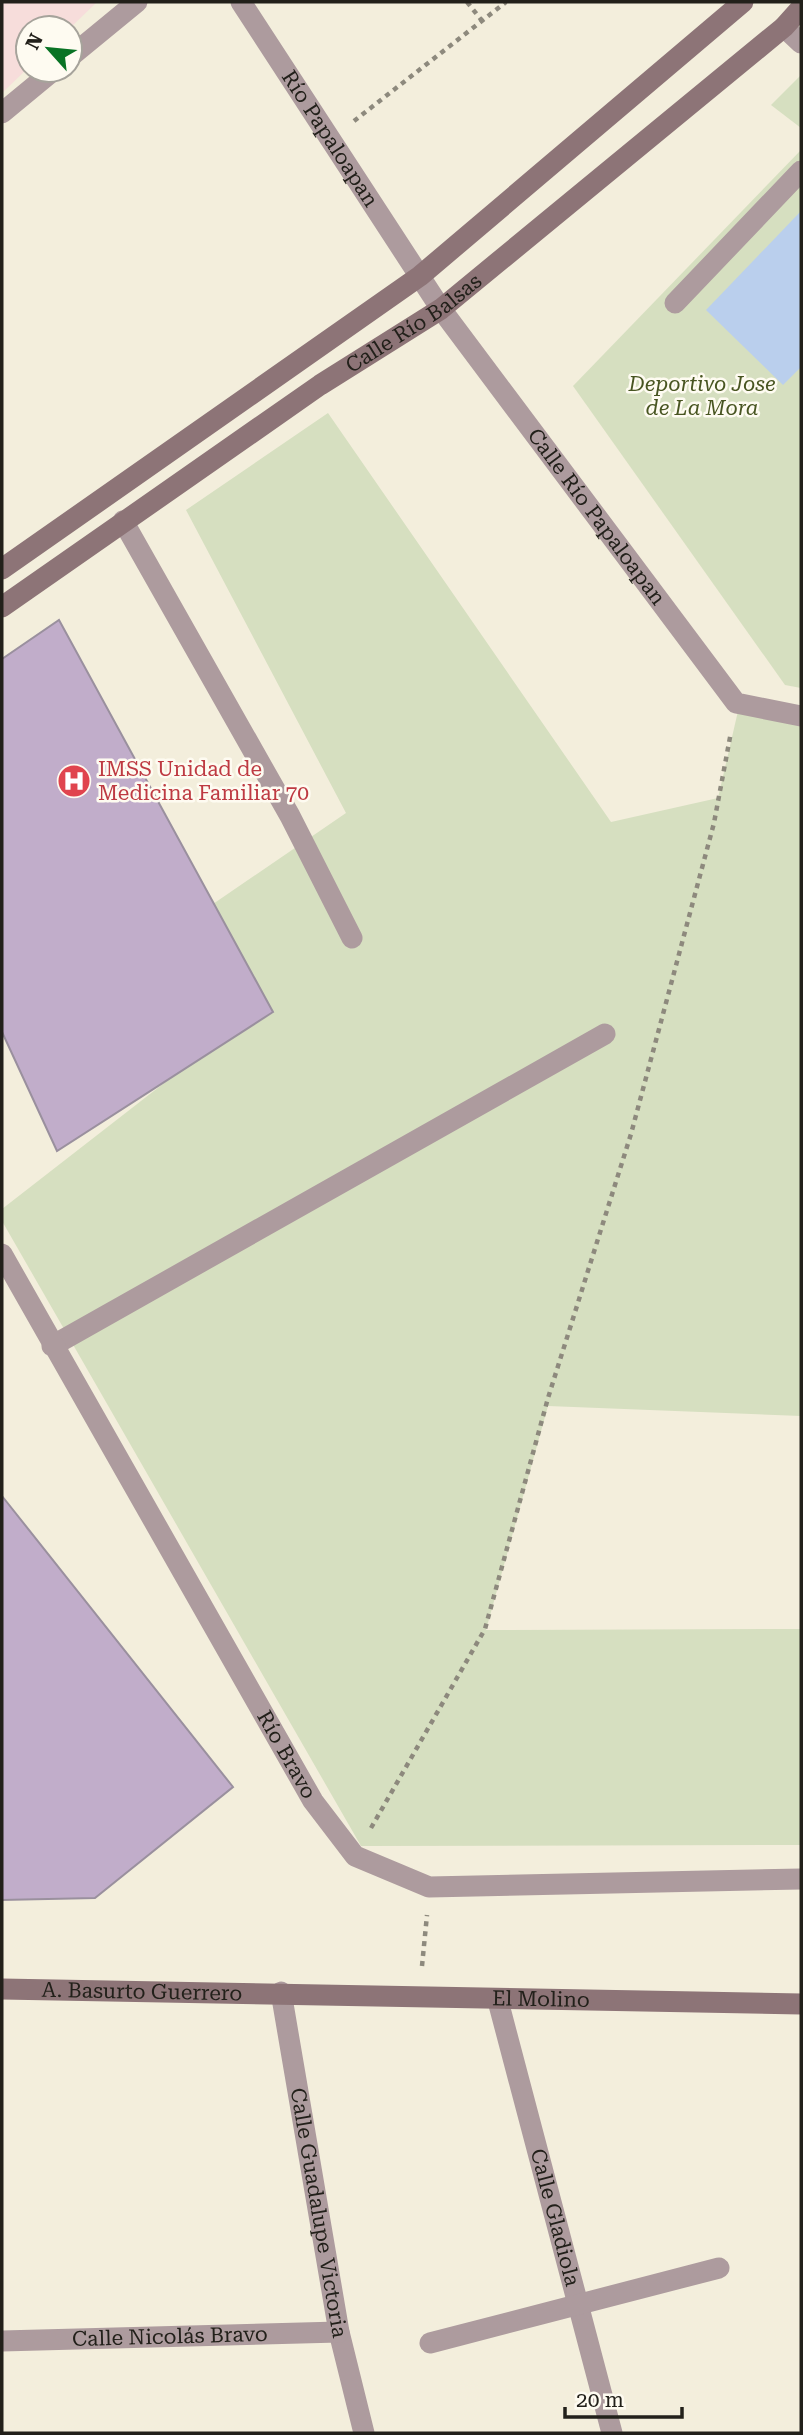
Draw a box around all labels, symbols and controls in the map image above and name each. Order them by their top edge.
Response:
north arrow [14,14,84,84]
text: N [21,29,48,53]
street label: Río Papaloapan [277,66,383,212]
street label: Calle Río Balsas [341,269,486,378]
park label: Deportivo Jose de La Mora [627,372,776,420]
street label: Calle Río Papaloapan [523,424,671,610]
place label: IMSS Unidad de Medicina Familiar 70 [98,757,309,805]
hospital icon: IMSS Unidad de Medicina Familiar 70 [55,762,93,800]
street label: Río Bravo [252,1706,321,1803]
street label: A. Basurto Guerrero [41,1978,242,2006]
street label: El Molino [492,1986,590,2012]
street label: Calle Guadalupe Victoria [286,2086,352,2340]
street label: Calle Gladiola [526,2146,585,2290]
street label: Calle Nicolás Bravo [72,2322,268,2351]
scale bar [565,2376,682,2420]
text: 20 m [576,2388,624,2412]

